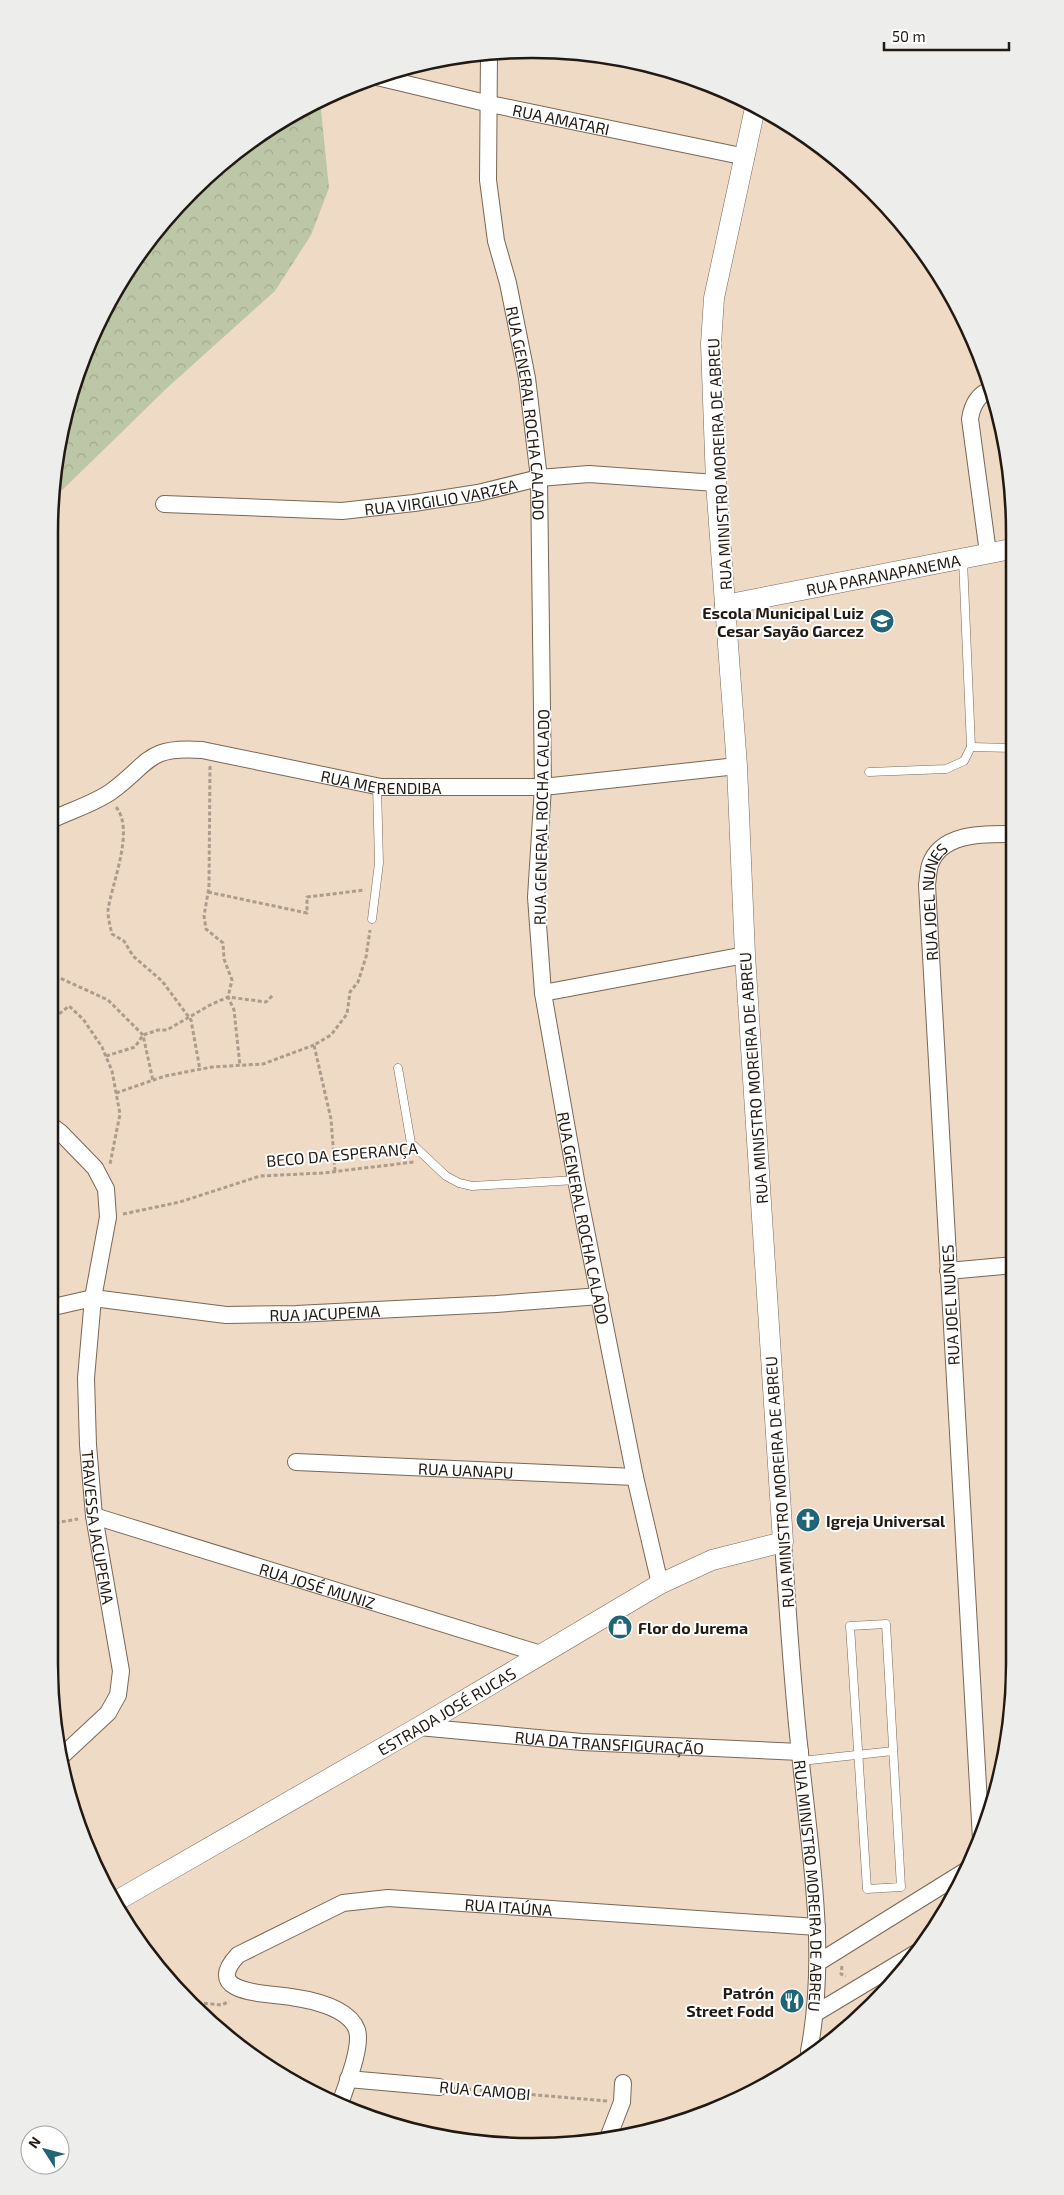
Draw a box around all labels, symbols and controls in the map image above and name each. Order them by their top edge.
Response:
scale bar [884,20,1009,52]
text: 50 m [892,27,926,45]
street label: RUA AMATARI [511,99,612,138]
street label: RUA GENERAL ROCHA CALADO [503,304,549,521]
street label: RUA MINISTRO MOREIRA DE ABREU [703,337,735,591]
street label: RUA VIRGILIO VARZEA [363,474,519,518]
street label: RUA PARANAPANEMA [804,550,962,598]
place label: Escola Municipal Luiz Cesar Sayão Garcez [702,603,864,641]
school or university icon: Escola Municipal Luiz Cesar Sayão Garcez [869,608,895,634]
street label: RUA GENERAL ROCHA CALADO [530,709,552,925]
street label: RUA MERENDIBA [319,765,441,797]
street label: RUA JOEL NUNES [917,838,951,961]
street label: RUA MINISTRO MOREIRA DE ABREU [735,951,771,1205]
street label: RUA GENERAL ROCHA CALADO [555,1110,614,1326]
street label: BECO DA ESPERANÇA [265,1138,419,1171]
street label: RUA JOEL NUNES [937,1244,963,1366]
street label: RUA JACUPEMA [269,1300,381,1324]
street label: RUA MINISTRO MOREIRA DE ABREU [761,1355,797,1609]
street label: TRAVESSA JACUPEMA [79,1449,119,1606]
street label: RUA UANAPU [418,1458,514,1481]
church icon: Igreja Universal [795,1507,821,1533]
place label: Igreja Universal [826,1511,946,1530]
street label: RUA JOSÉ MUNIZ [257,1558,378,1612]
shop icon: Flor do Jurema [607,1614,633,1640]
place label: Flor do Jurema [638,1618,748,1637]
street label: ESTRADA JOSÉ RUCAS [374,1663,519,1758]
street label: RUA DA TRANSFIGURAÇÃO [514,1726,704,1757]
street label: RUA MINISTRO MOREIRA DE ABREU [791,1759,827,2013]
street label: RUA ITAÚNA [464,1894,553,1919]
place label: Patrón Street Fodd [686,1983,774,2020]
restaurant icon: Patrón Street Fodd [779,1988,805,2014]
street label: RUA CAMOBI [439,2077,531,2103]
north arrow [20,2125,70,2175]
text: N [24,2133,44,2151]

